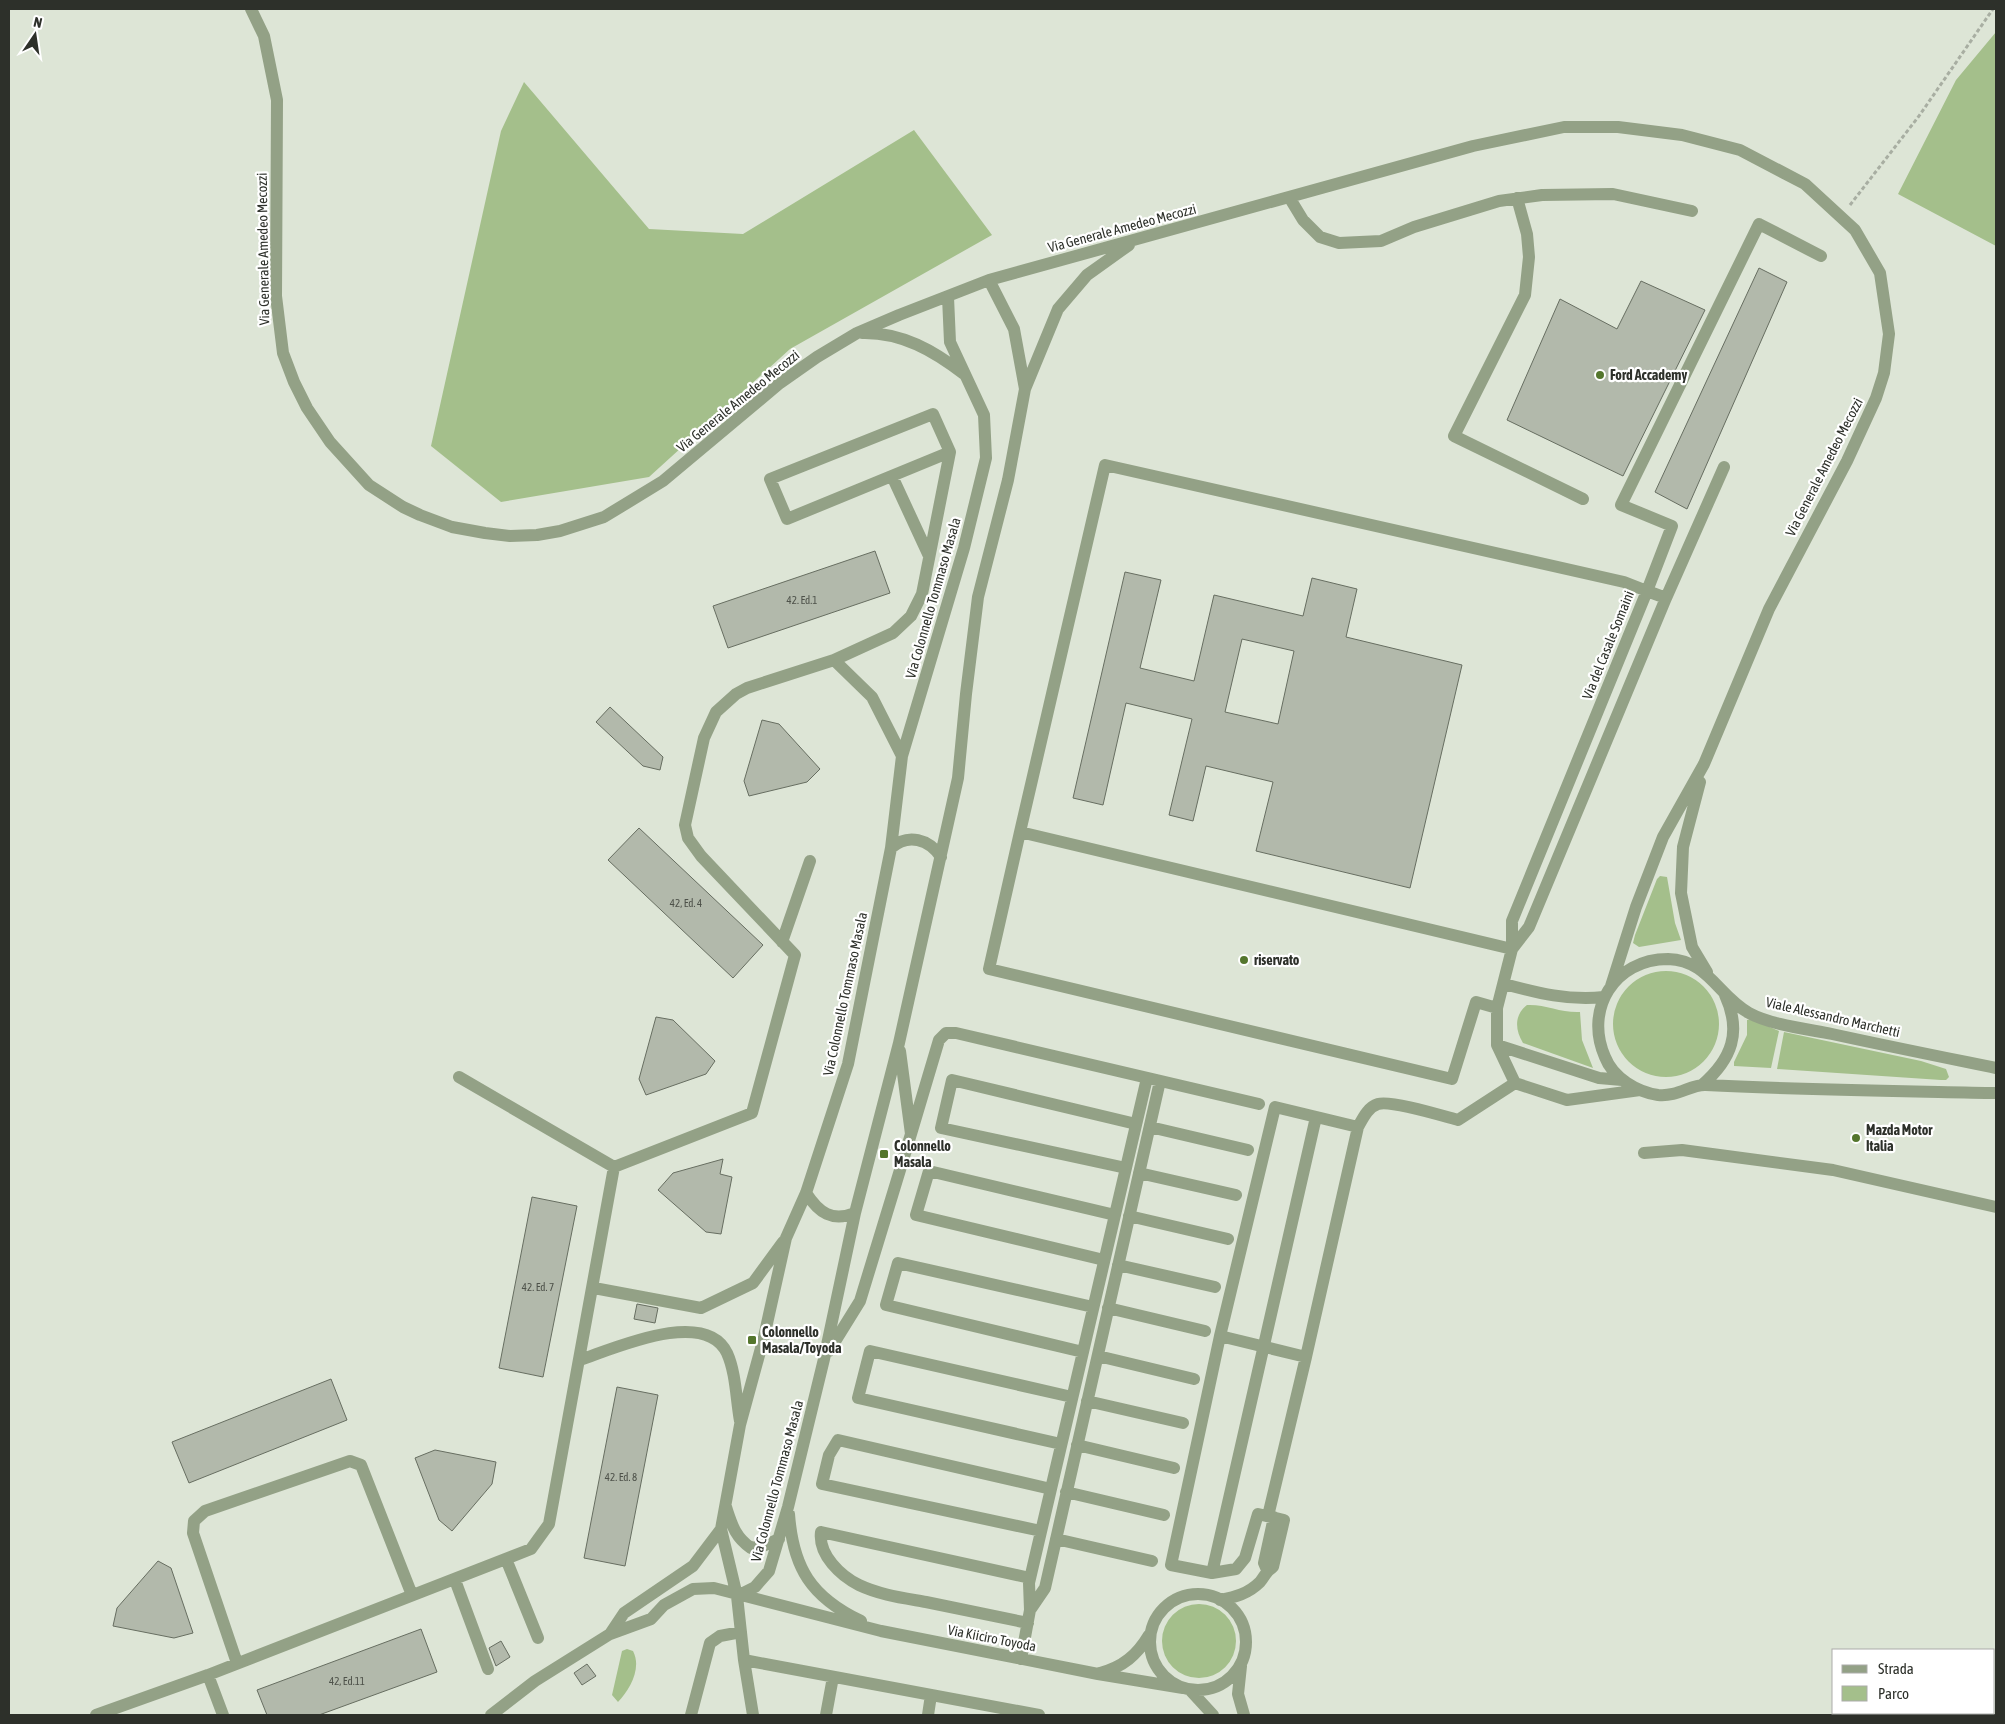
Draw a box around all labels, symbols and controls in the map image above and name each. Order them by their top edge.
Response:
north arrow [10,10,60,60]
text: N [32,14,44,31]
street label: Via Generale Amedeo Mecozzi [254,172,272,326]
street label: Via Generale Amedeo Mecozzi [1046,200,1198,256]
street label: Via Generale Amedeo Mecozzi [674,347,802,455]
place label: Ford Accademy [1610,367,1687,383]
marker: Ford Accademy [1594,369,1606,381]
street label: Via Generale Amedeo Mecozzi [1782,395,1866,539]
street label: Via Colonnello Tommaso Masala [902,516,964,680]
street label: Via del Casale Somaini [1579,588,1637,702]
house number: 42. Ed.1 [787,594,817,606]
house number: 42, Ed. 4 [670,897,702,909]
street label: Via Colonnello Tommaso Masala [820,911,870,1077]
place label: riservato [1254,952,1300,968]
marker: riservato [1238,954,1250,966]
street label: Viale Alessandro Marchetti [1764,994,1902,1040]
place label: Mazda Motor Italia [1866,1122,1933,1154]
marker: Mazda Motor Italia [1850,1132,1862,1144]
place label: Colonnello Masala [894,1138,951,1170]
marker: Colonnello Masala [878,1148,890,1160]
house number: 42. Ed. 7 [522,1281,554,1293]
place label: Colonnello Masala/Toyoda [762,1324,842,1356]
marker: Colonnello Masala/Toyoda [746,1334,758,1346]
street label: Via Colonnello Tommaso Masala [748,1398,806,1564]
house number: 42. Ed. 8 [605,1471,637,1483]
street label: Via Kiiciro Toyoda [946,1622,1038,1654]
legend [1832,1649,1995,1714]
text: Strada [1878,1660,1914,1677]
house number: 42, Ed.11 [329,1675,365,1687]
text: Parco [1878,1685,1909,1702]

